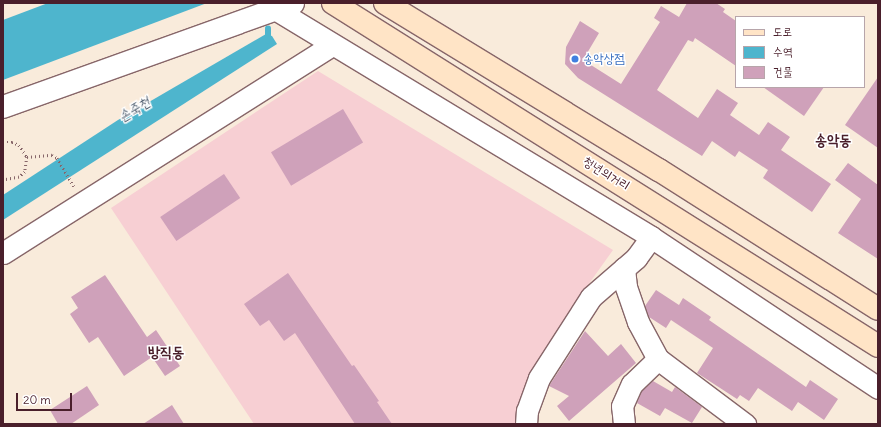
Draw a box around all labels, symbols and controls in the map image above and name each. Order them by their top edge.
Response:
legend [735,16,865,88]
text: 도로 [773,24,792,39]
text: 수역 [773,44,792,59]
place label: 송악상점 [583,51,625,67]
marker: 송악상점 [570,54,580,64]
text: 건물 [773,64,792,79]
water label: 손죽천 [115,93,153,125]
district label: 송악동 [815,131,851,149]
street label: 청년의거리 [580,154,632,194]
district label: 방직동 [148,343,184,361]
scale bar [18,385,74,411]
text: 20 m [23,392,51,407]

